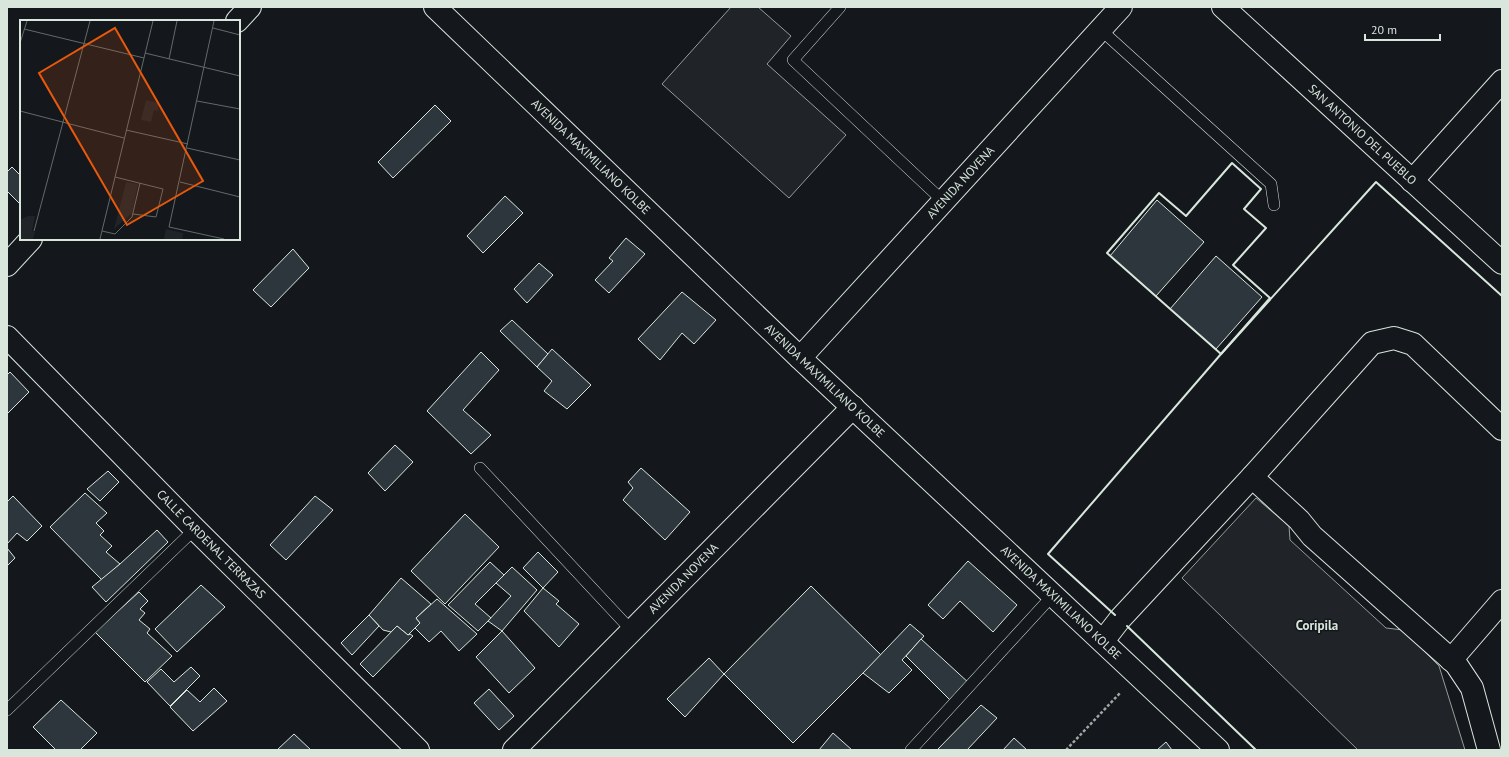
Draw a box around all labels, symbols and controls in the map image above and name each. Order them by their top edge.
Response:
scale bar [1365,16,1440,42]
inset map [20,20,240,240]
text: 20 m [1371,22,1397,37]
street label: SAN ANTONIO DEL PUEBLO [1305,81,1420,188]
street label: AVENIDA MAXIMILIANO KOLBE [528,96,654,217]
street label: AVENIDA NOVENA [923,143,997,221]
street label: AVENIDA MAXIMILIANO KOLBE [762,320,888,441]
street label: CALLE CARDENAL TERRAZAS [154,486,269,602]
street label: AVENIDA NOVENA [645,540,721,617]
street label: AVENIDA MAXIMILIANO KOLBE [998,542,1125,662]
district label: Coripila [1296,617,1338,634]

